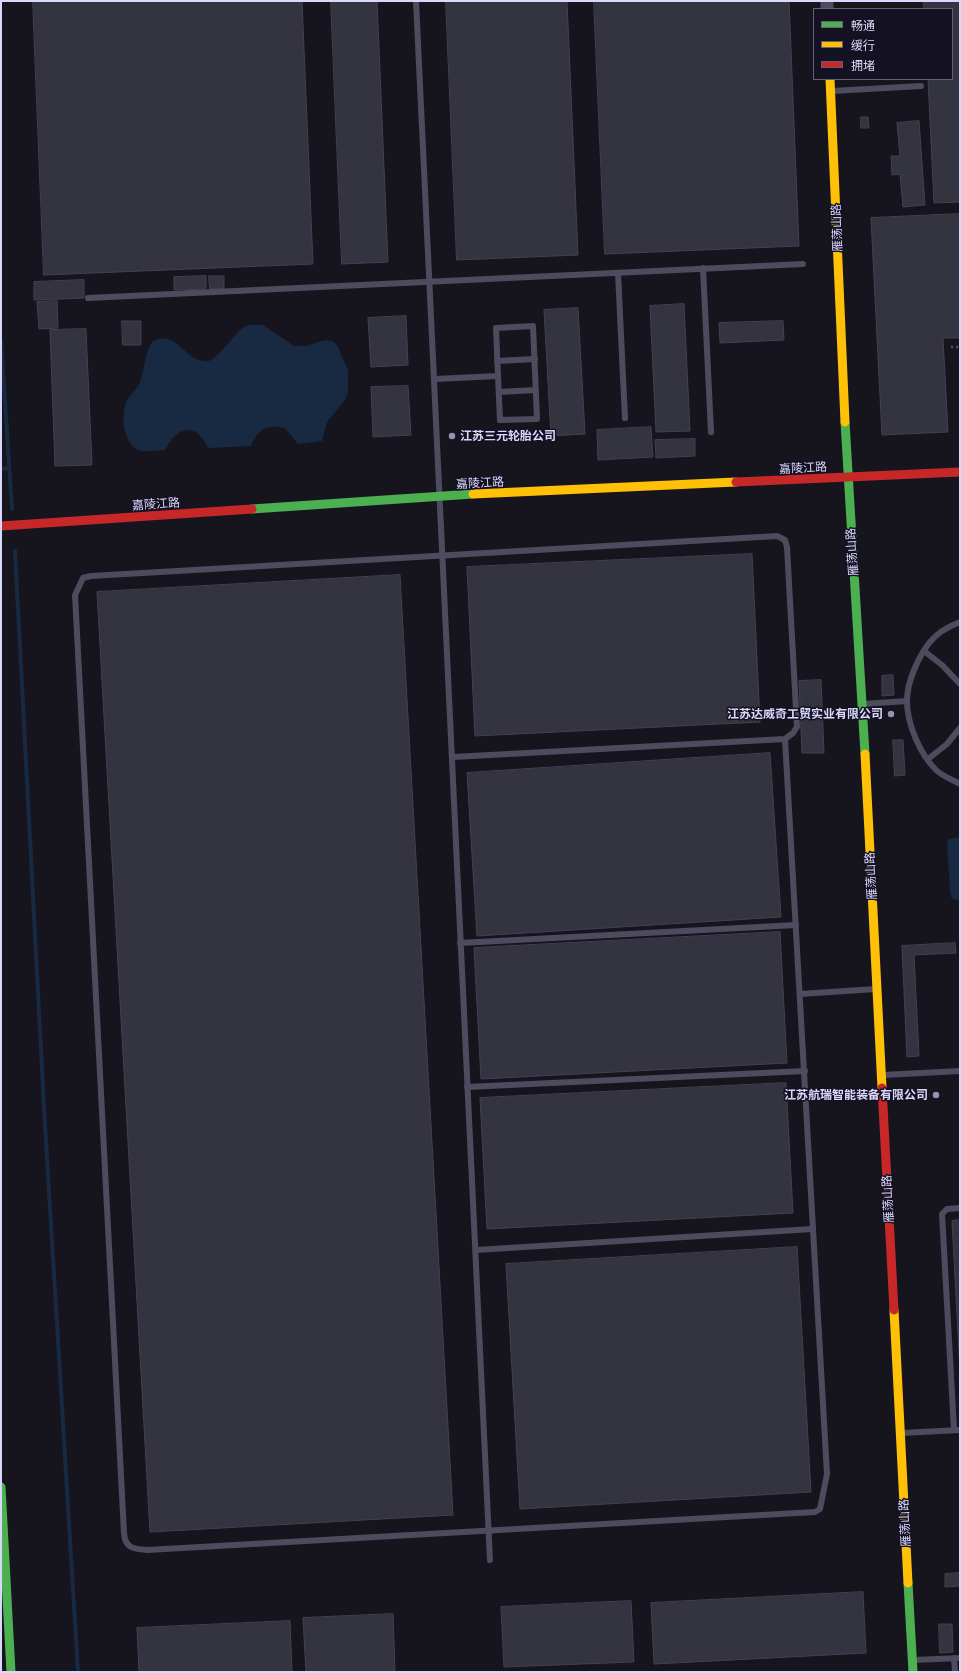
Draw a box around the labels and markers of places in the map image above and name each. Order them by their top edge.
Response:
place label: 江苏三元轮胎公司 [460,429,556,443]
marker: 江苏三元轮胎公司 [447,431,457,441]
place label: 江苏达威奇工贸实业有限公司 [727,707,883,721]
marker: 江苏达威奇工贸实业有限公司 [886,709,896,719]
place label: 江苏航瑞智能装备有限公司 [784,1088,928,1102]
marker: 江苏航瑞智能装备有限公司 [931,1090,941,1100]

